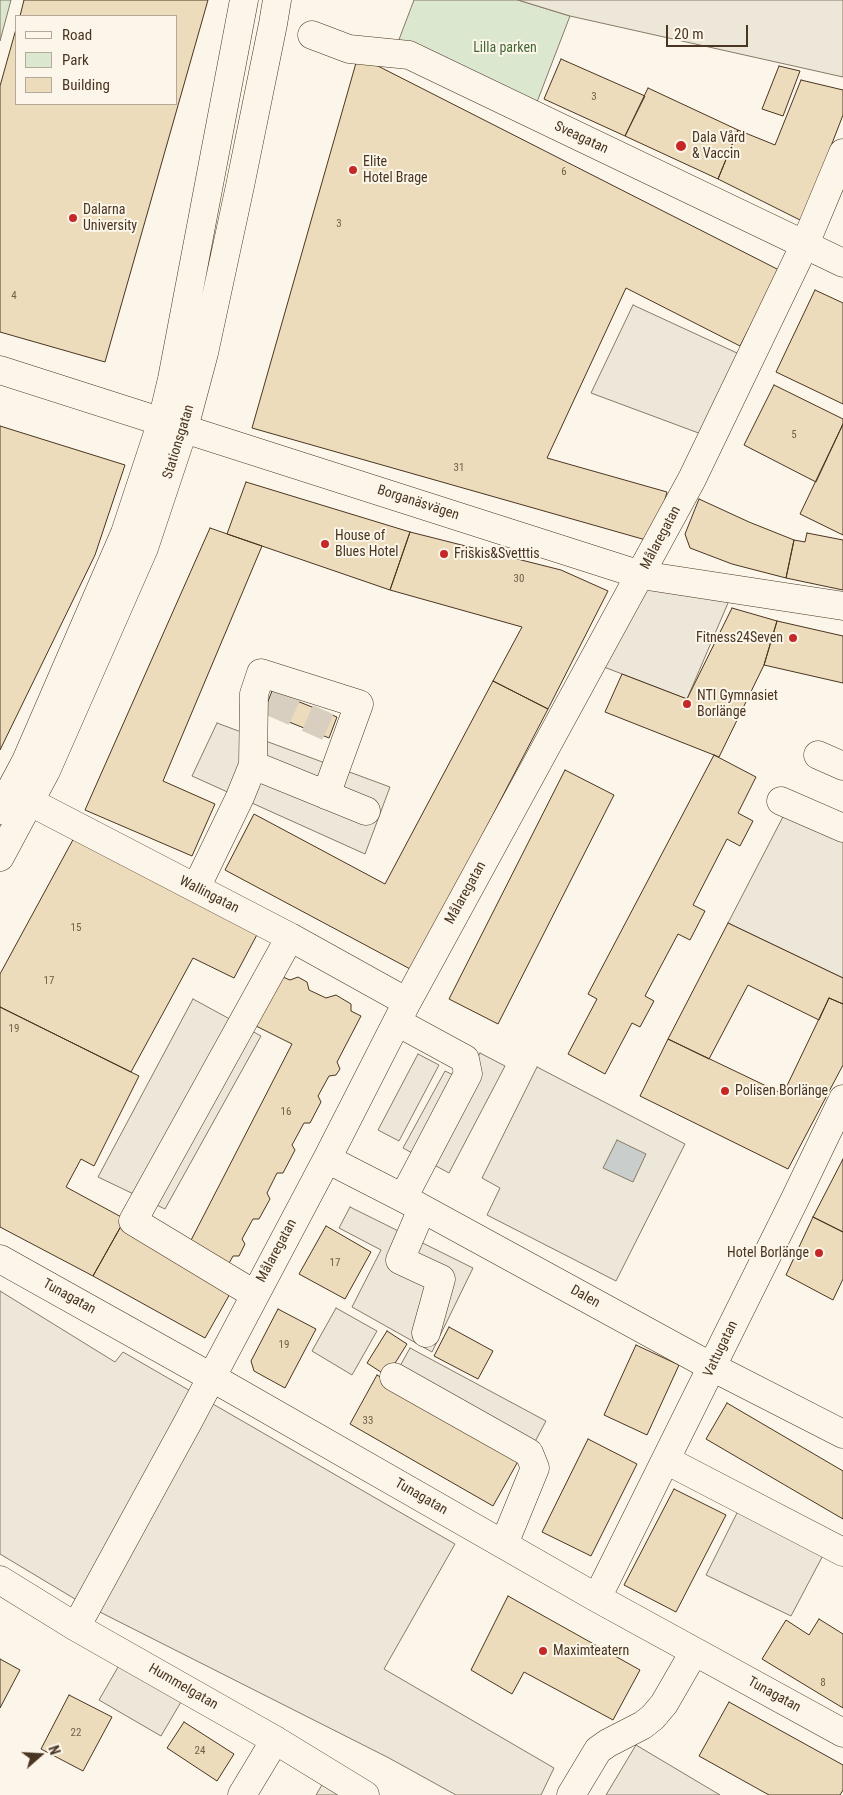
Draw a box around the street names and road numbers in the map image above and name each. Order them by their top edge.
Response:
street label: Sveagatan [551,118,611,158]
street label: Stationsgatan [160,403,198,481]
street label: Borganäsvägen [375,482,461,524]
street label: Målaregatan [637,504,685,572]
street label: Målaregatan [442,859,490,927]
street label: Wallingatan [176,873,242,917]
street label: Målaregatan [253,1217,301,1285]
street label: Tunagatan [40,1276,98,1318]
street label: Dalen [567,1282,603,1312]
street label: Vattugatan [700,1318,742,1380]
street label: Tunagatan [392,1475,450,1519]
street label: Hummelgatan [145,1660,221,1714]
street label: Tunagatan [745,1674,803,1716]

